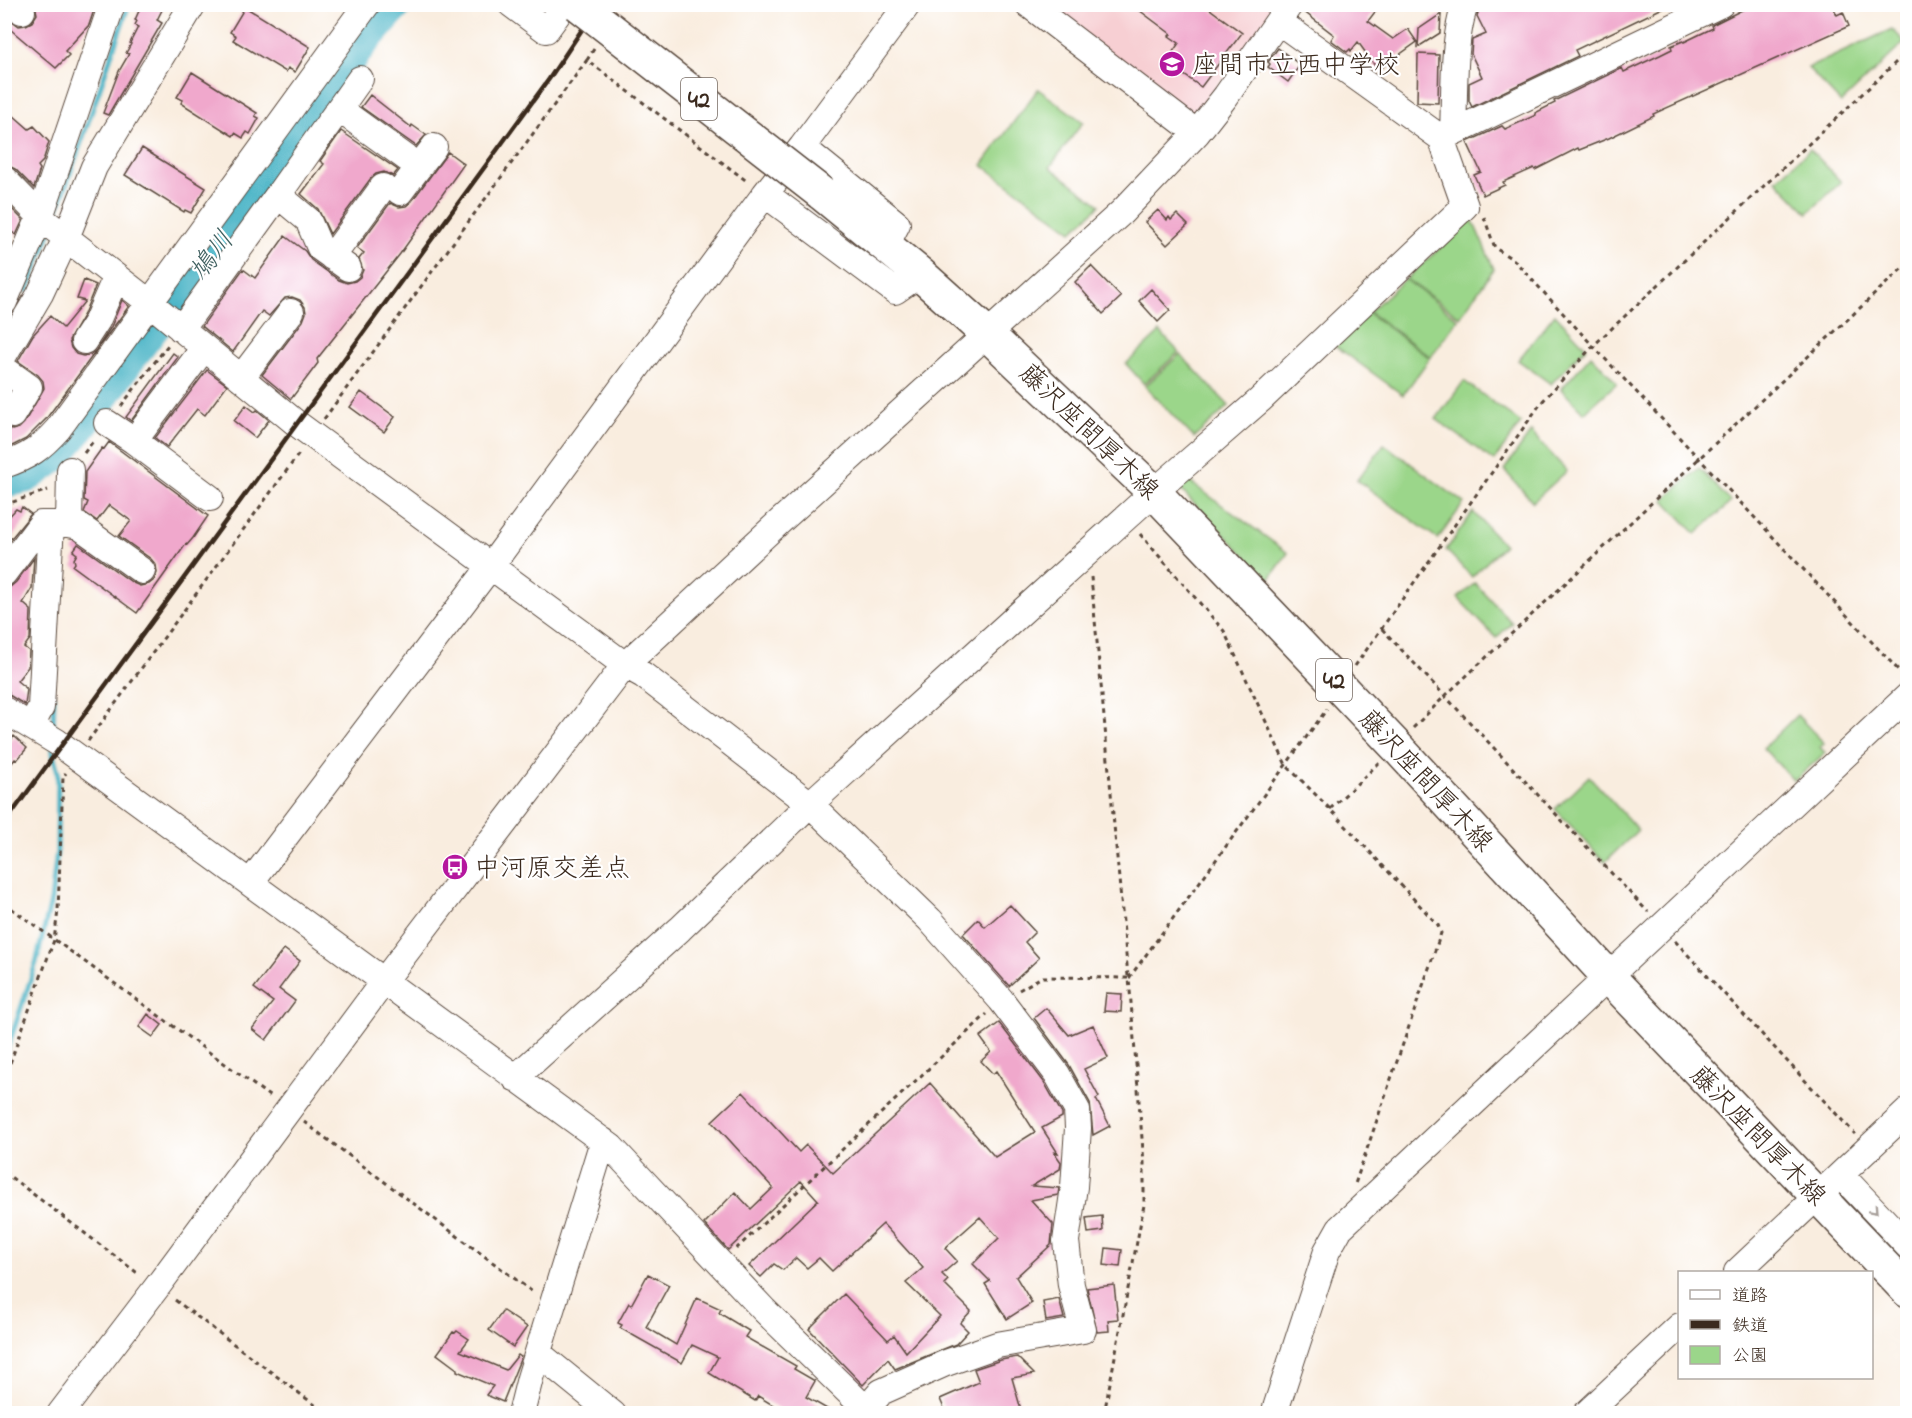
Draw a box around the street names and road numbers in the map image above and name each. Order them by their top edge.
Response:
road number: 42 [681,78,717,120]
street label: 藤沢座間厚木線 [1009,356,1167,510]
road number: 42 [1316,659,1352,701]
street label: 藤沢座間厚木線 [1349,703,1501,862]
street label: 藤沢座間厚木線 [1680,1058,1834,1216]

